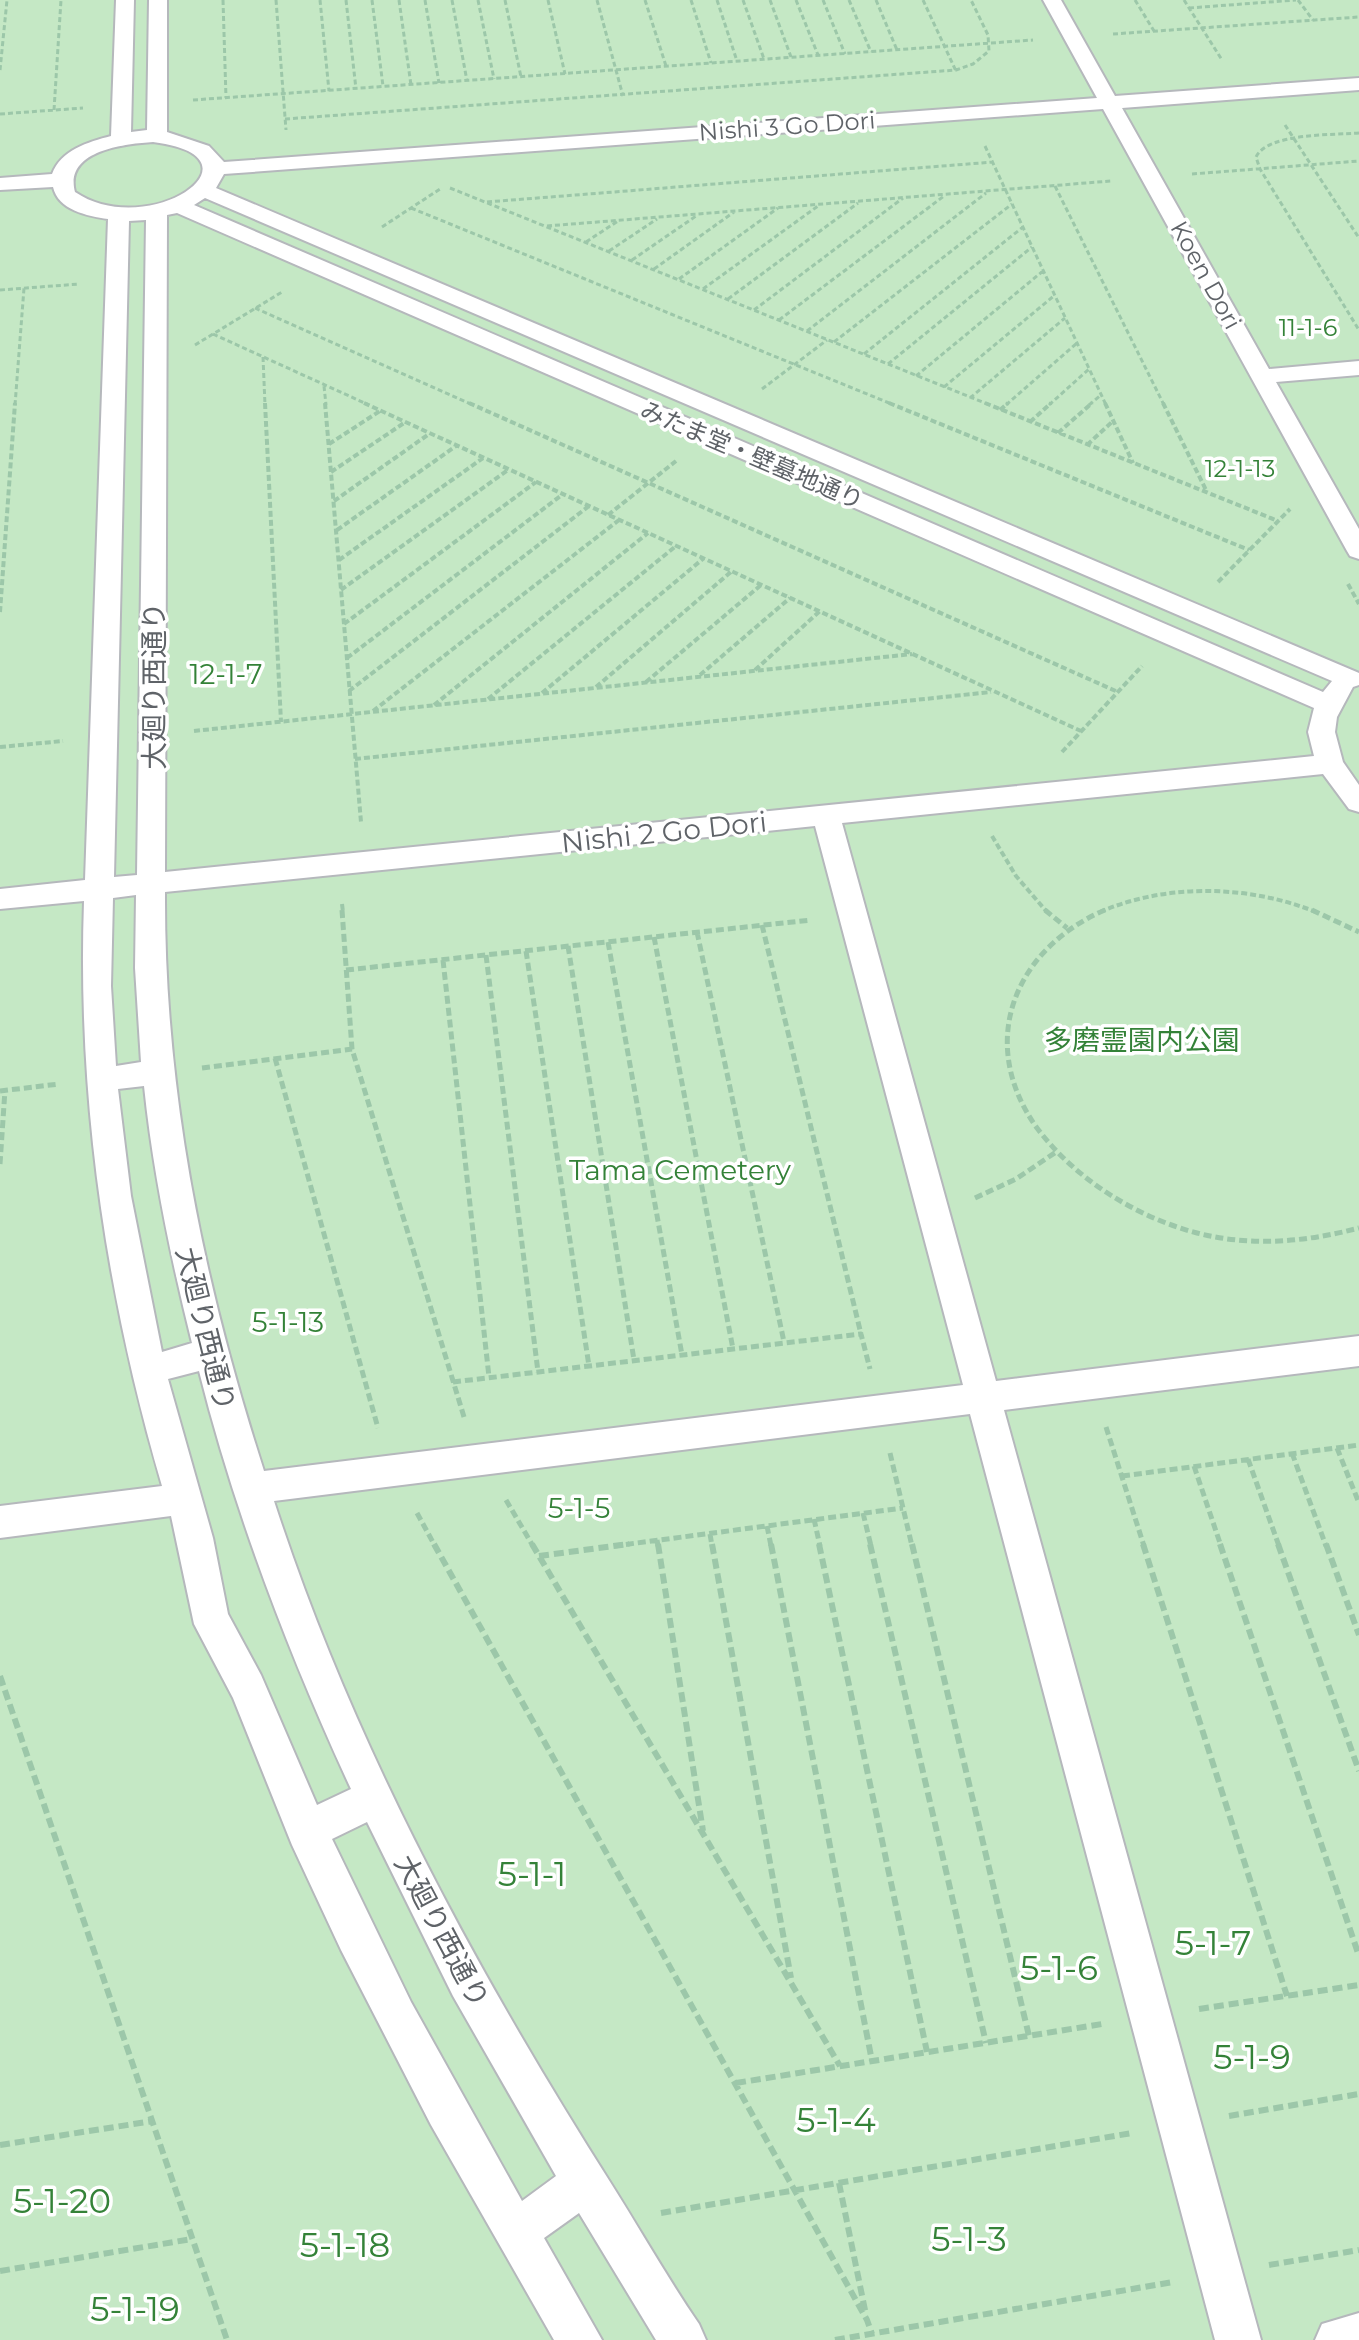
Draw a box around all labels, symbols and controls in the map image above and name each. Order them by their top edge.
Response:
street label: Nishi 3 Go Dori [698,105,876,147]
street label: Koen Dori [1164,216,1248,334]
park label: 11-1-6 [1279,313,1337,342]
street label: みたま堂・壁墓地通り [636,395,868,515]
park label: 12-1-13 [1205,454,1275,483]
street label: 大廻り西通り [137,602,171,770]
park label: 12-1-7 [189,657,263,691]
street label: Nishi 2 Go Dori [559,804,769,860]
park label: 多磨霊園内公園 [1044,1023,1240,1057]
park label: Tama Cemetery [569,1153,792,1187]
street label: 大廻り西通り [169,1243,243,1415]
park label: 5-1-13 [252,1305,324,1339]
park label: 5-1-5 [548,1491,610,1525]
street label: 大廻り西通り [388,1849,496,2013]
park label: 5-1-1 [498,1853,566,1895]
park label: 5-1-7 [1175,1922,1251,1964]
park label: 5-1-6 [1020,1947,1098,1989]
park label: 5-1-9 [1213,2036,1291,2078]
park label: 5-1-4 [796,2099,876,2141]
park label: 5-1-20 [13,2180,111,2222]
park label: 5-1-3 [931,2218,1007,2260]
park label: 5-1-18 [300,2224,390,2266]
park label: 5-1-19 [90,2288,180,2330]

